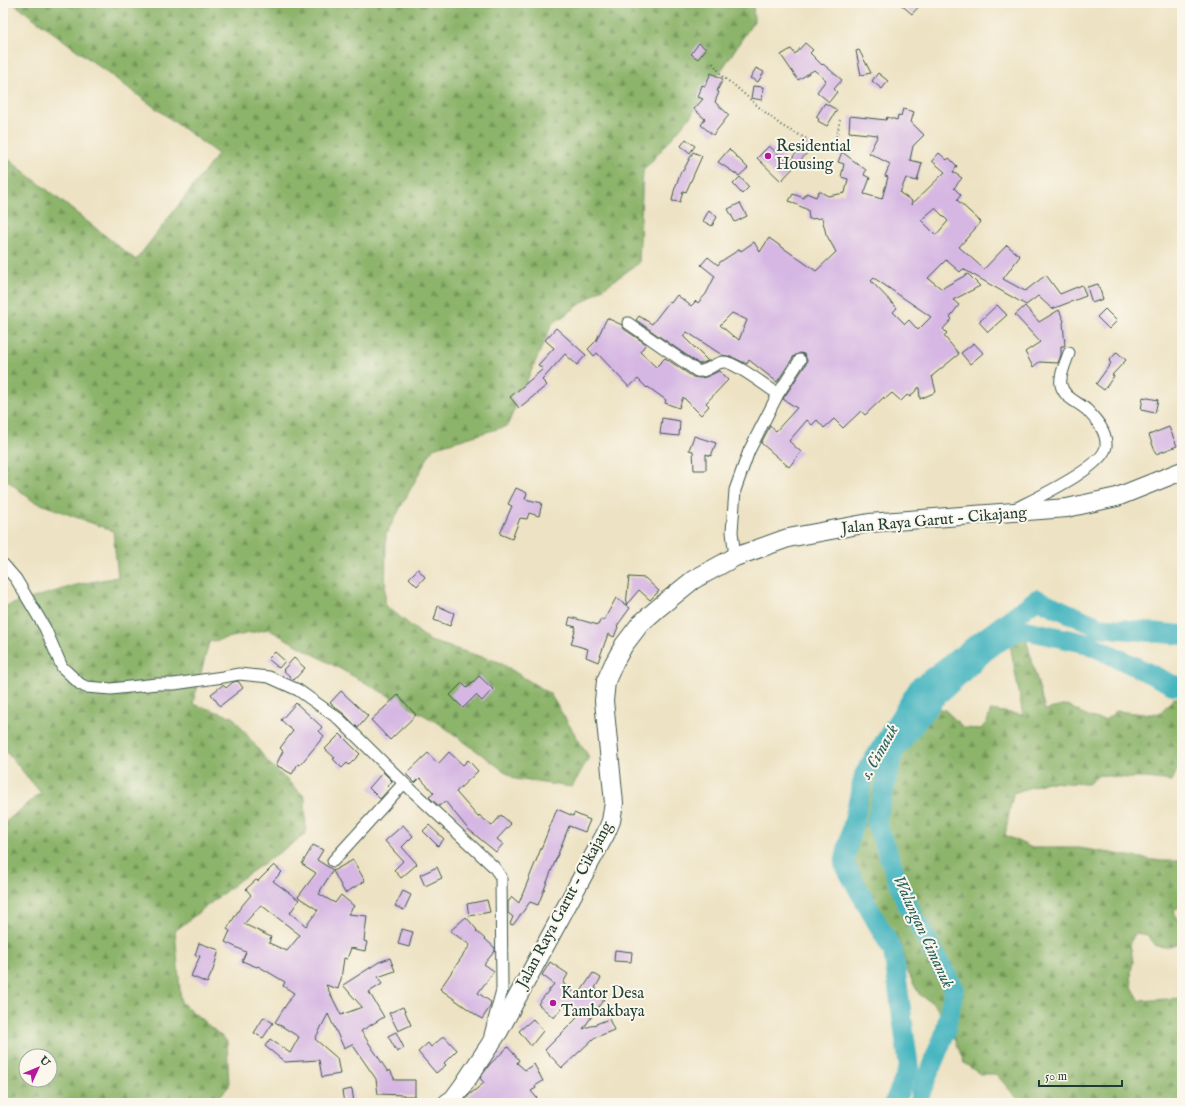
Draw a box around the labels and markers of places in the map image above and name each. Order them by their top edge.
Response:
place label: Residential Housing [776,137,851,175]
marker: Residential Housing [763,151,773,161]
place label: Kantor Desa Tambakbaya [561,984,645,1022]
marker: Kantor Desa Tambakbaya [548,998,558,1008]

